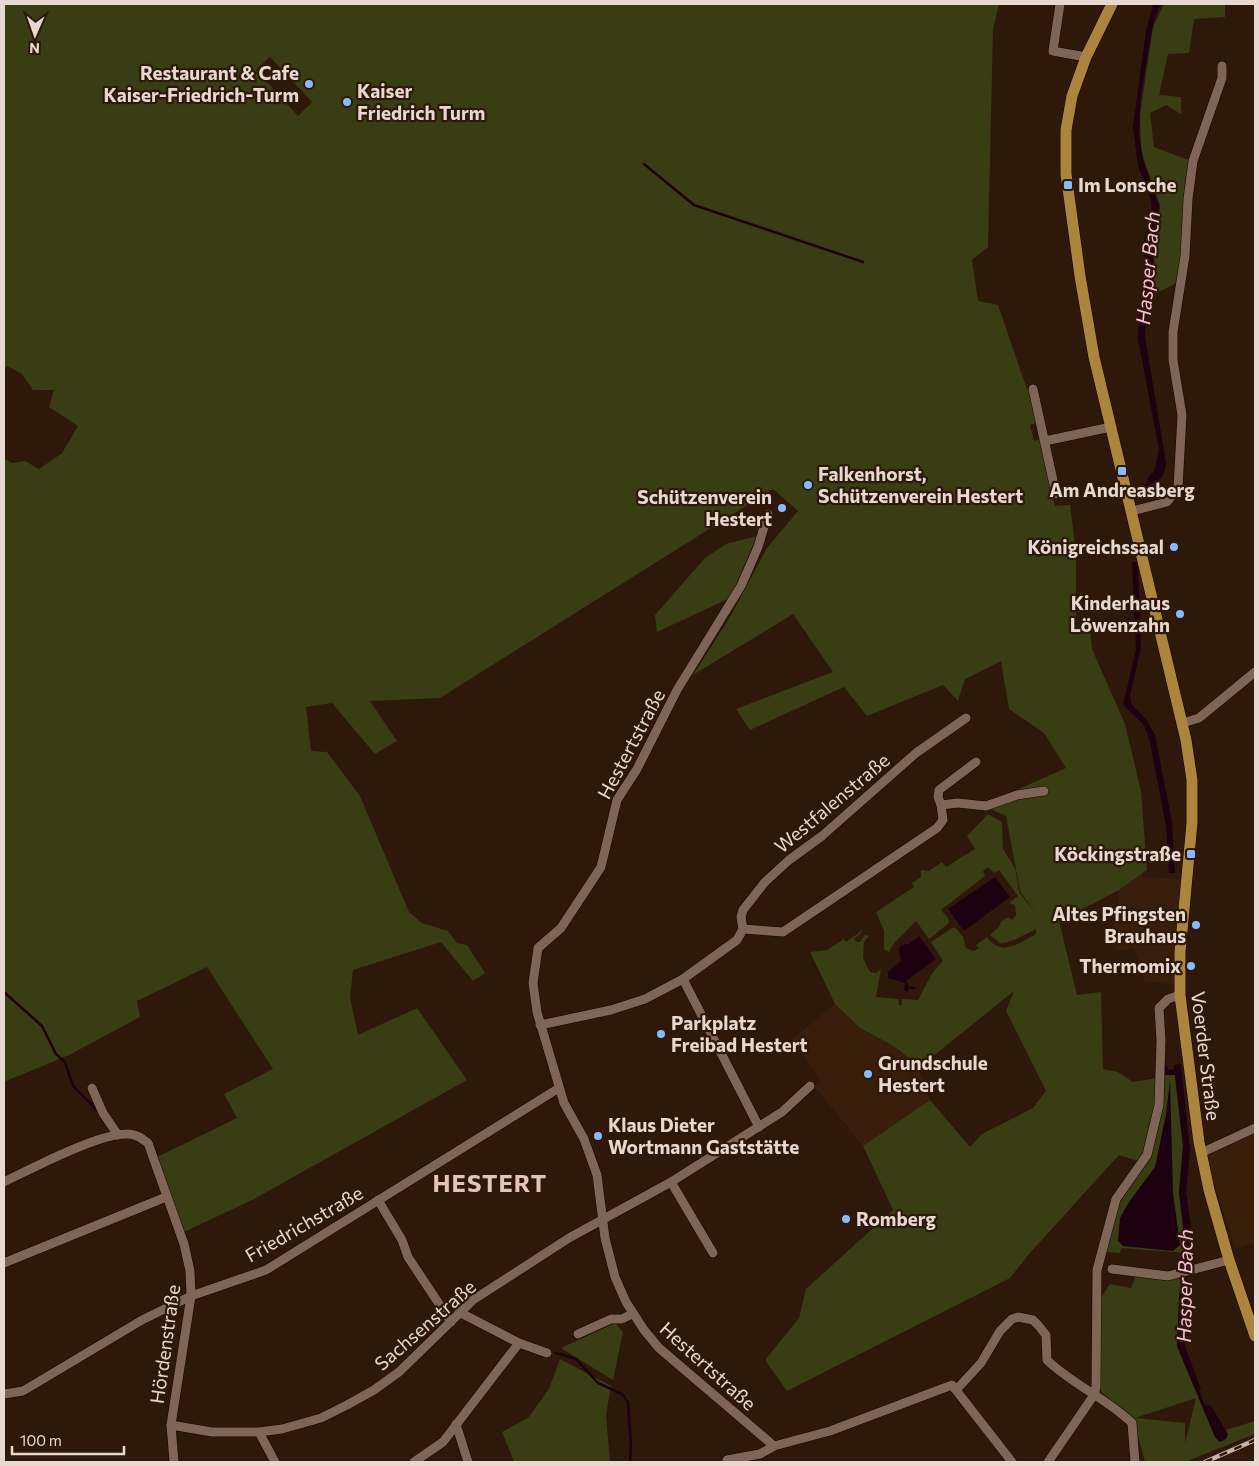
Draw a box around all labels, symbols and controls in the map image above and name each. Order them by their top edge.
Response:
north arrow [10,10,60,60]
text: N [29,40,40,57]
place label: Restaurant & Cafe Kaiser-Friedrich-Turm [104,61,299,106]
marker: Restaurant & Cafe Kaiser-Friedrich-Turm [303,78,315,90]
place label: Kaiser Friedrich Turm [357,79,485,124]
marker: Kaiser Friedrich Turm [341,96,353,108]
place label: Im Lonsche [1078,173,1177,196]
marker: Im Lonsche [1062,179,1074,191]
water label: Hasper Bach [1130,210,1164,325]
place label: Falkenhorst, Schützenverein Hestert [818,462,1023,507]
marker: Am Andreasberg [1116,465,1128,477]
place label: Am Andreasberg [1049,478,1195,501]
marker: Falkenhorst, Schützenverein Hestert [802,479,814,491]
place label: Schützenverein Hestert [637,485,772,530]
marker: Schützenverein Hestert [776,502,788,514]
place label: Königreichssaal [1028,535,1164,558]
marker: Königreichssaal [1168,541,1180,553]
place label: Kinderhaus Löwenzahn [1070,591,1170,636]
marker: Kinderhaus Löwenzahn [1174,608,1186,620]
street label: Hestertstraße [592,685,669,803]
street label: Westfalenstraße [770,748,894,857]
place label: Köckingstraße [1054,842,1181,865]
marker: Köckingstraße [1185,848,1197,860]
place label: Altes Pfingsten Brauhaus [1052,902,1186,947]
marker: Altes Pfingsten Brauhaus [1190,919,1202,931]
place label: Thermomix [1079,954,1181,977]
marker: Thermomix [1185,960,1197,972]
street label: Voerder Straße [1187,990,1226,1122]
place label: Parkplatz Freibad Hestert [671,1011,808,1056]
marker: Parkplatz Freibad Hestert [655,1028,667,1040]
place label: Grundschule Hestert [878,1051,988,1096]
marker: Grundschule Hestert [862,1068,874,1080]
place label: Klaus Dieter Wortmann Gaststätte [608,1113,799,1158]
marker: Klaus Dieter Wortmann Gaststätte [592,1130,604,1142]
district label: HESTERT [433,1168,547,1197]
street label: Friedrichstraße [241,1181,367,1267]
place label: Romberg [856,1207,936,1230]
marker: Romberg [840,1213,852,1225]
water label: Hasper Bach [1171,1229,1197,1343]
street label: Sachsenstraße [370,1275,480,1375]
street label: Hördenstraße [145,1283,184,1405]
street label: Hestertstraße [656,1317,761,1415]
scale bar [12,1424,125,1456]
text: 100 m [20,1431,62,1449]

